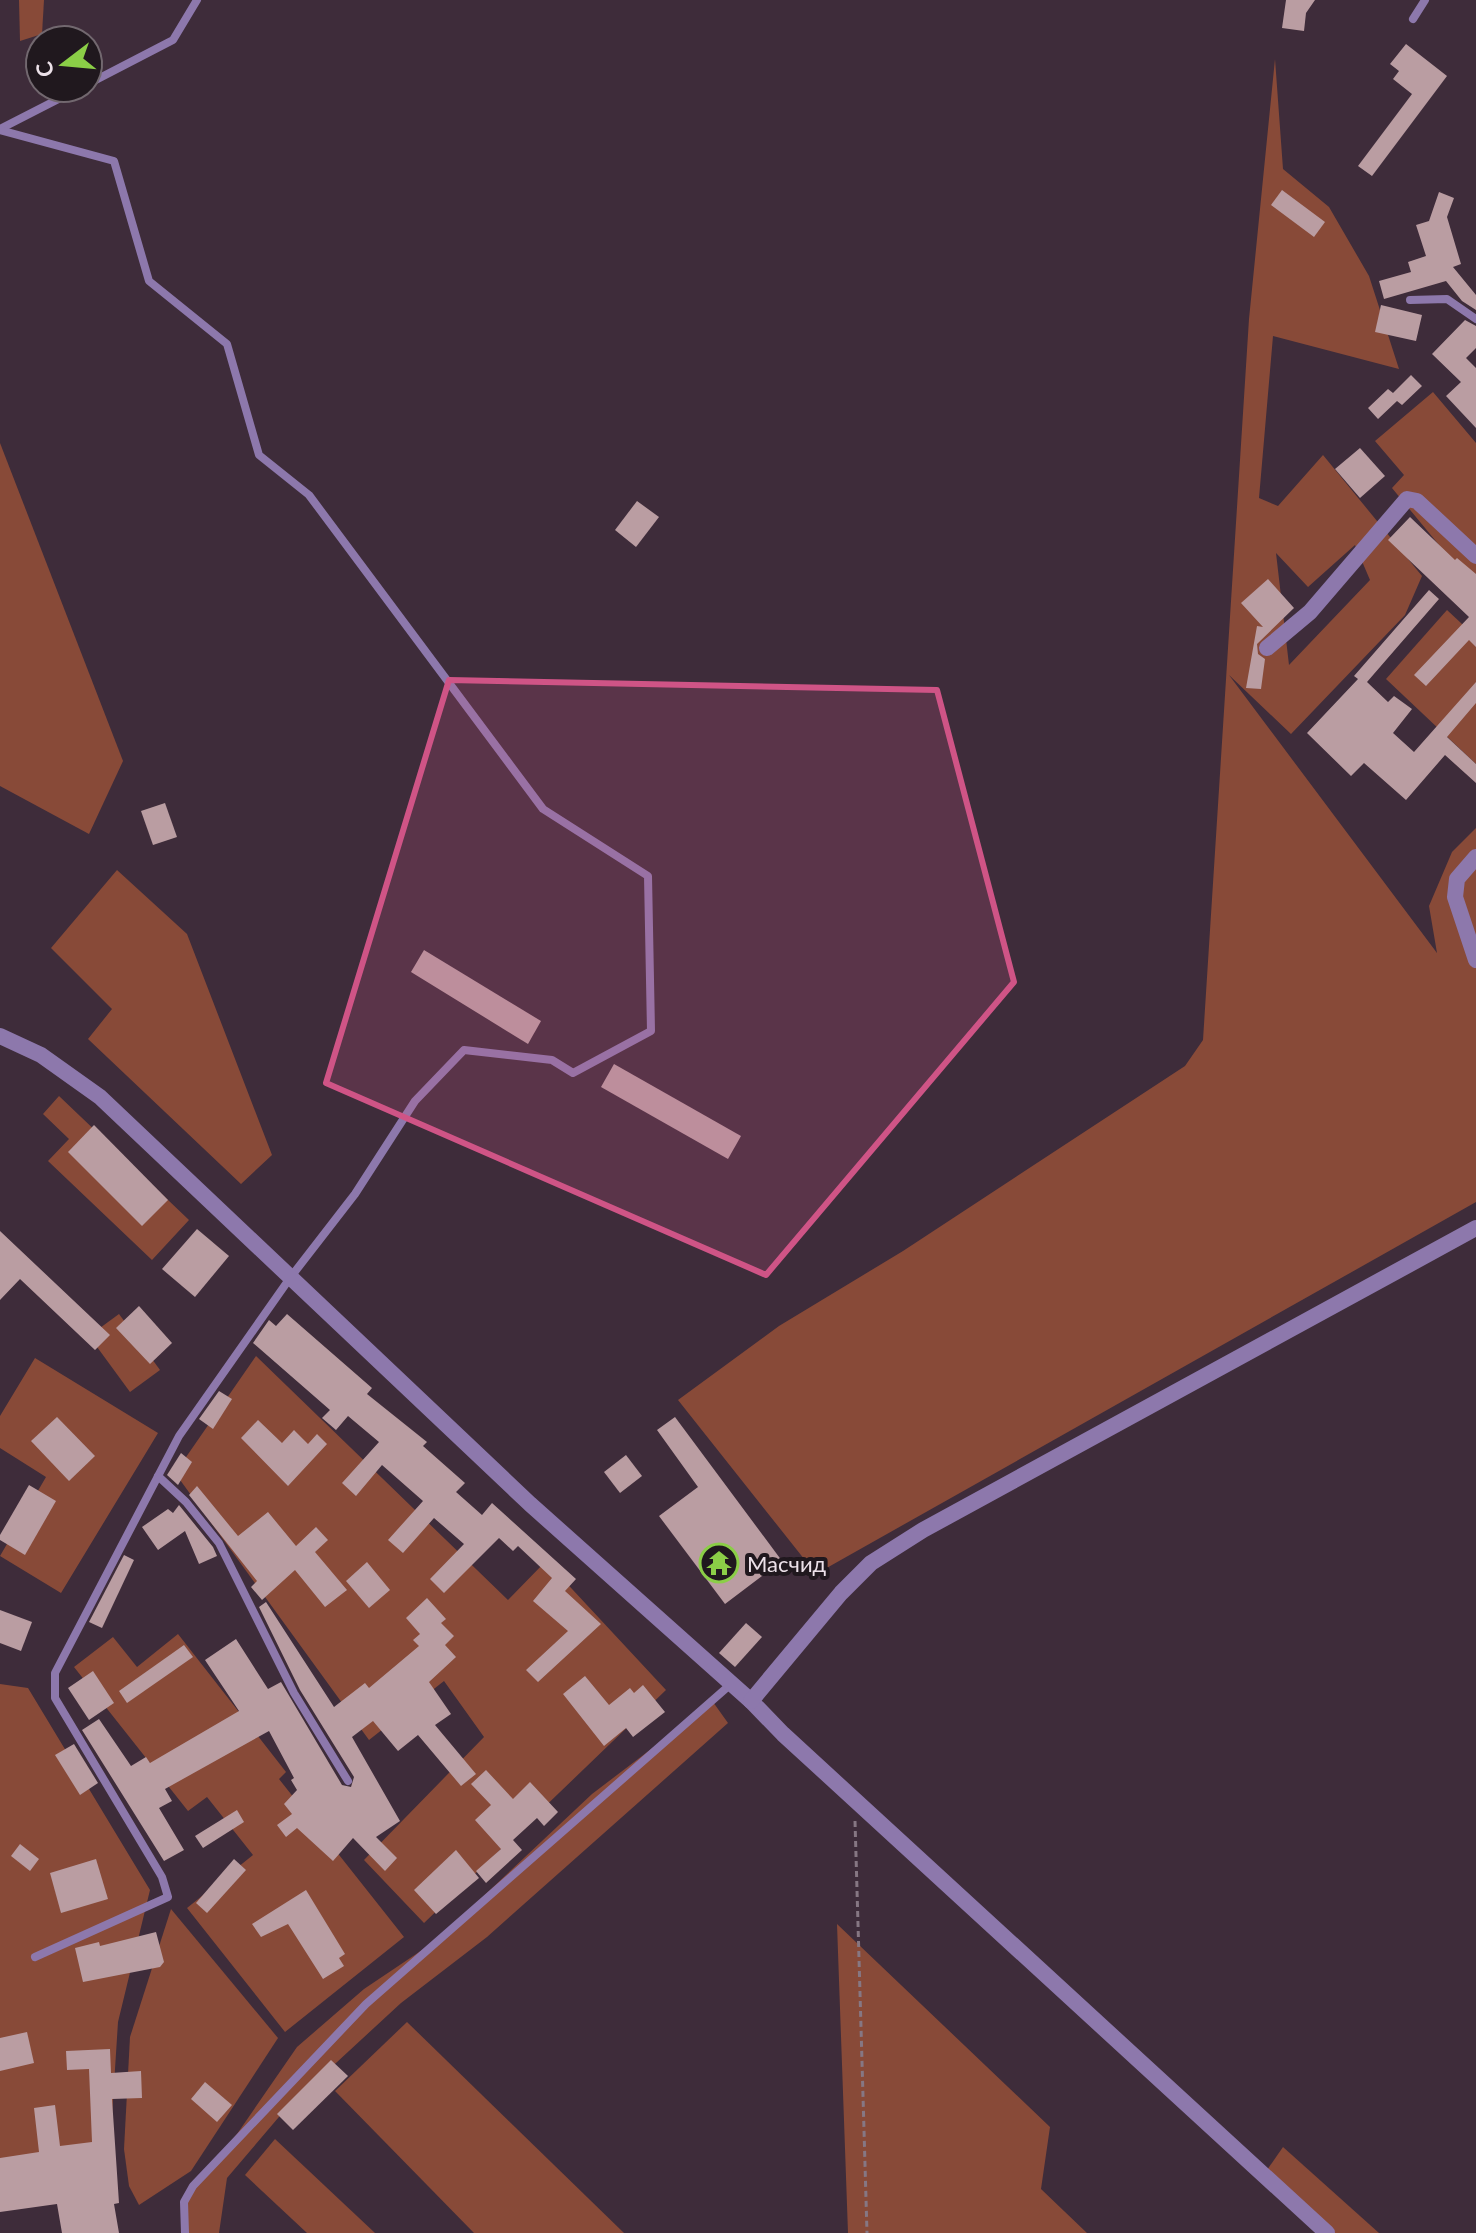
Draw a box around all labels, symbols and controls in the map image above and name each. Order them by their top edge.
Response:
north arrow [24,24,104,104]
text: С [29,59,59,80]
temple icon: Масчид [698,1542,740,1584]
place label: Масчид [747,1550,827,1577]

